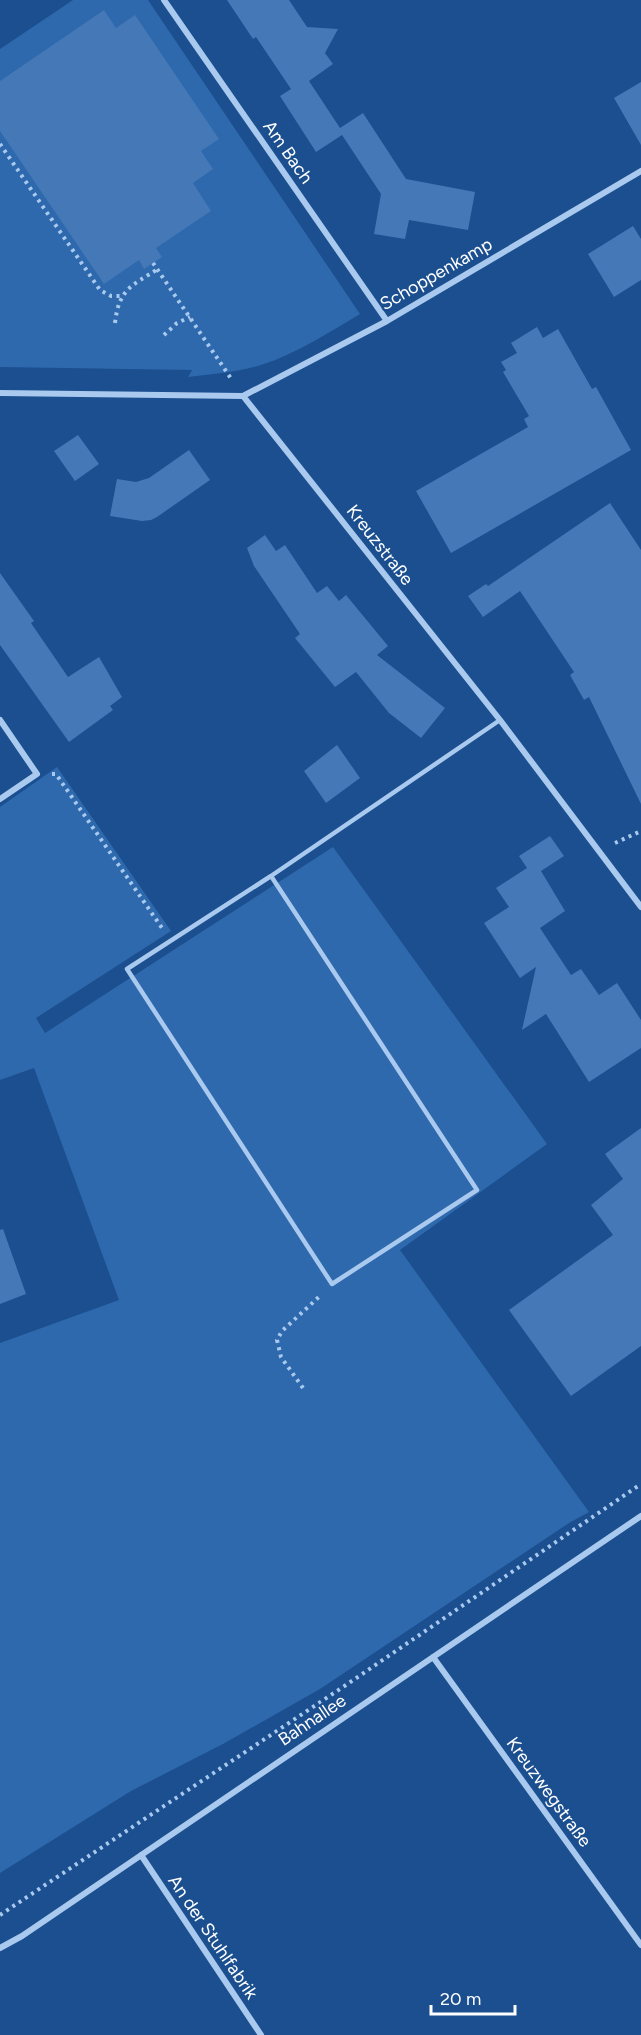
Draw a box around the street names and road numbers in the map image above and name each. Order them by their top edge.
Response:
street label: Am Bach [258,116,318,188]
street label: Schoppenkamp [376,233,496,315]
street label: Kreuzstraße [342,500,418,590]
street label: Bahnallee [274,1689,350,1751]
street label: Kreuzwegstraße [502,1733,596,1851]
street label: An der Stuhlfabrik [163,1871,263,2003]

